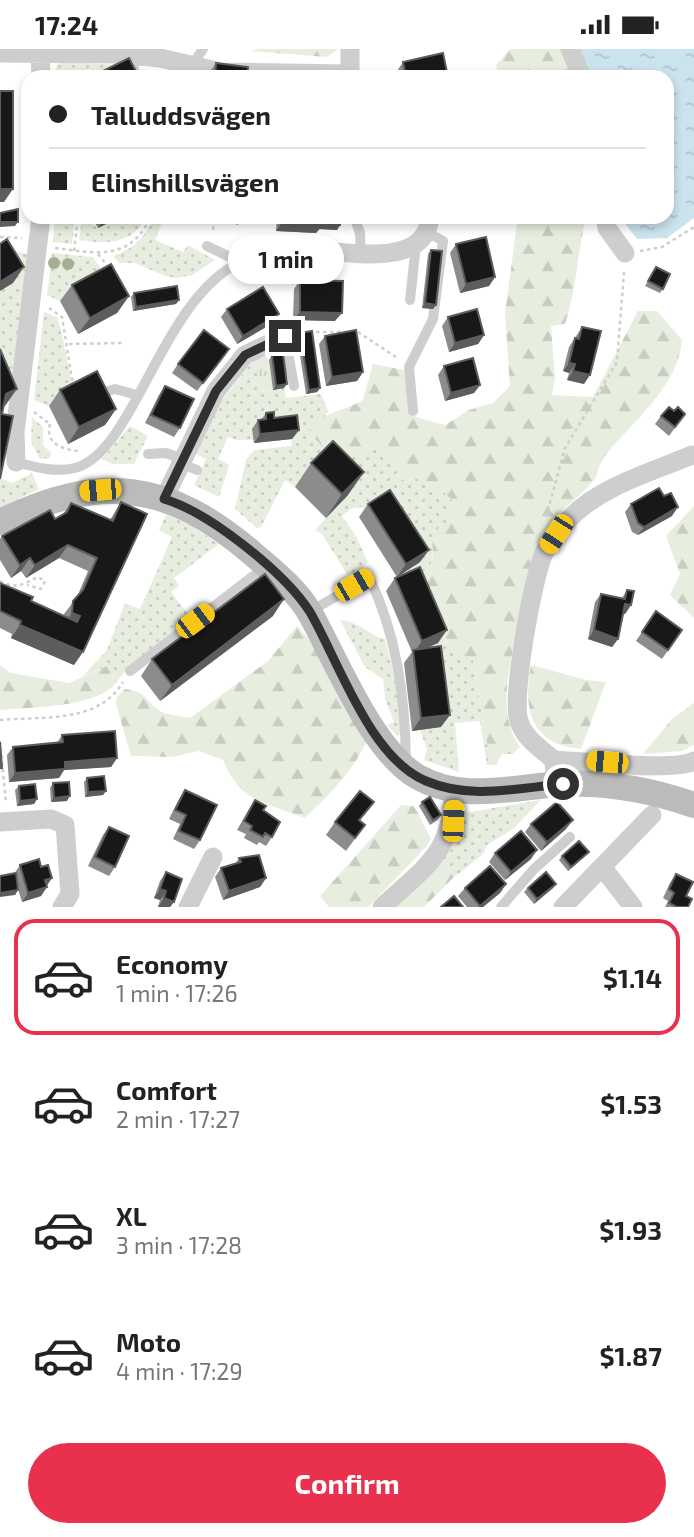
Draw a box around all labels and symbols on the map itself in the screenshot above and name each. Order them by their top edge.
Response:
callout: 1 min [227,235,343,283]
route end [269,320,301,352]
car [79,478,122,502]
car [536,511,577,557]
car [331,565,378,605]
car [172,600,219,642]
car [586,750,629,774]
route start [547,768,579,800]
car [442,799,465,843]

